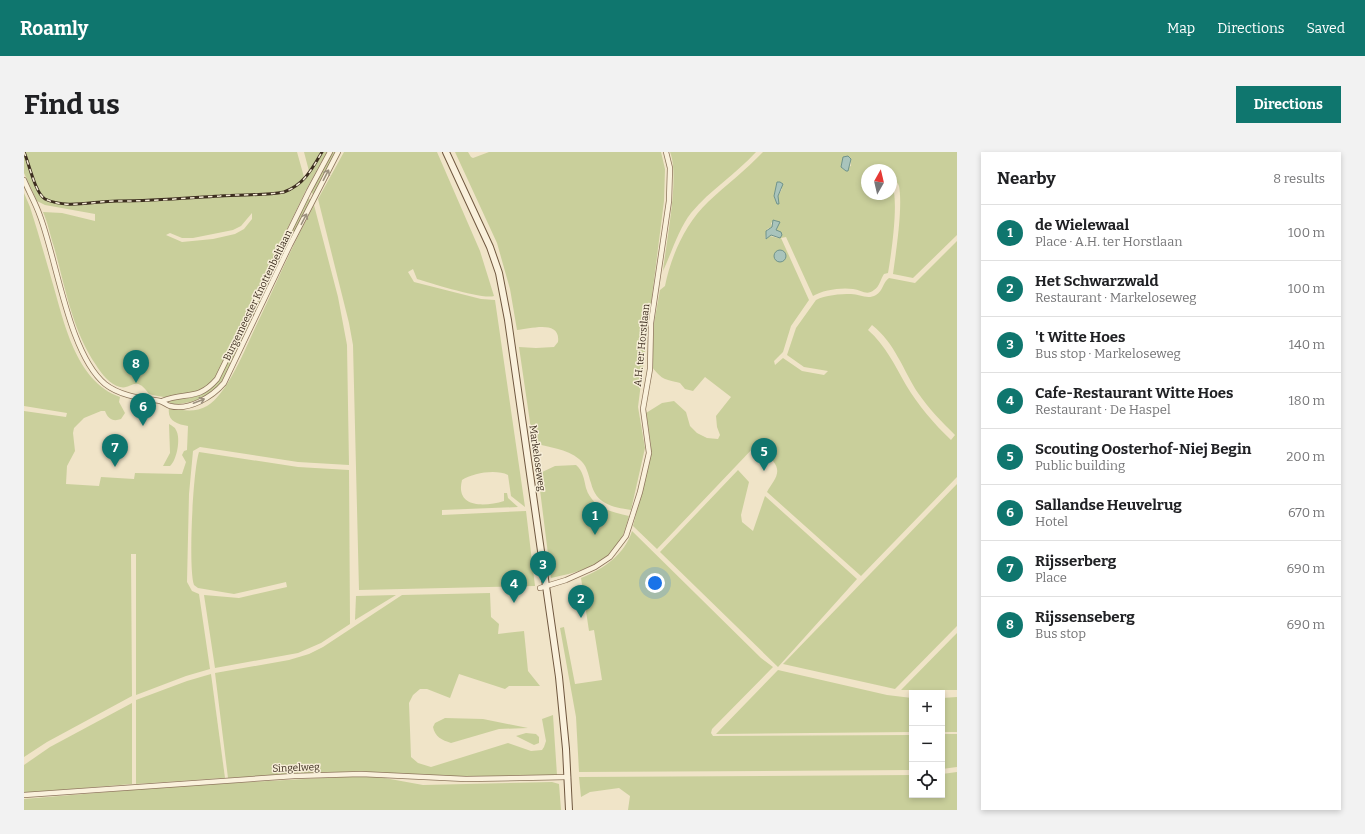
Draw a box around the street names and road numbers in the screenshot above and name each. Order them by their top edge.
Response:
street label: Burgemeester Knottenbeltlaan [221,228,295,363]
street label: A.H. ter Horstlaan [632,303,652,387]
street label: Markeloseweg [526,424,548,492]
street label: Singelweg [272,761,320,775]

